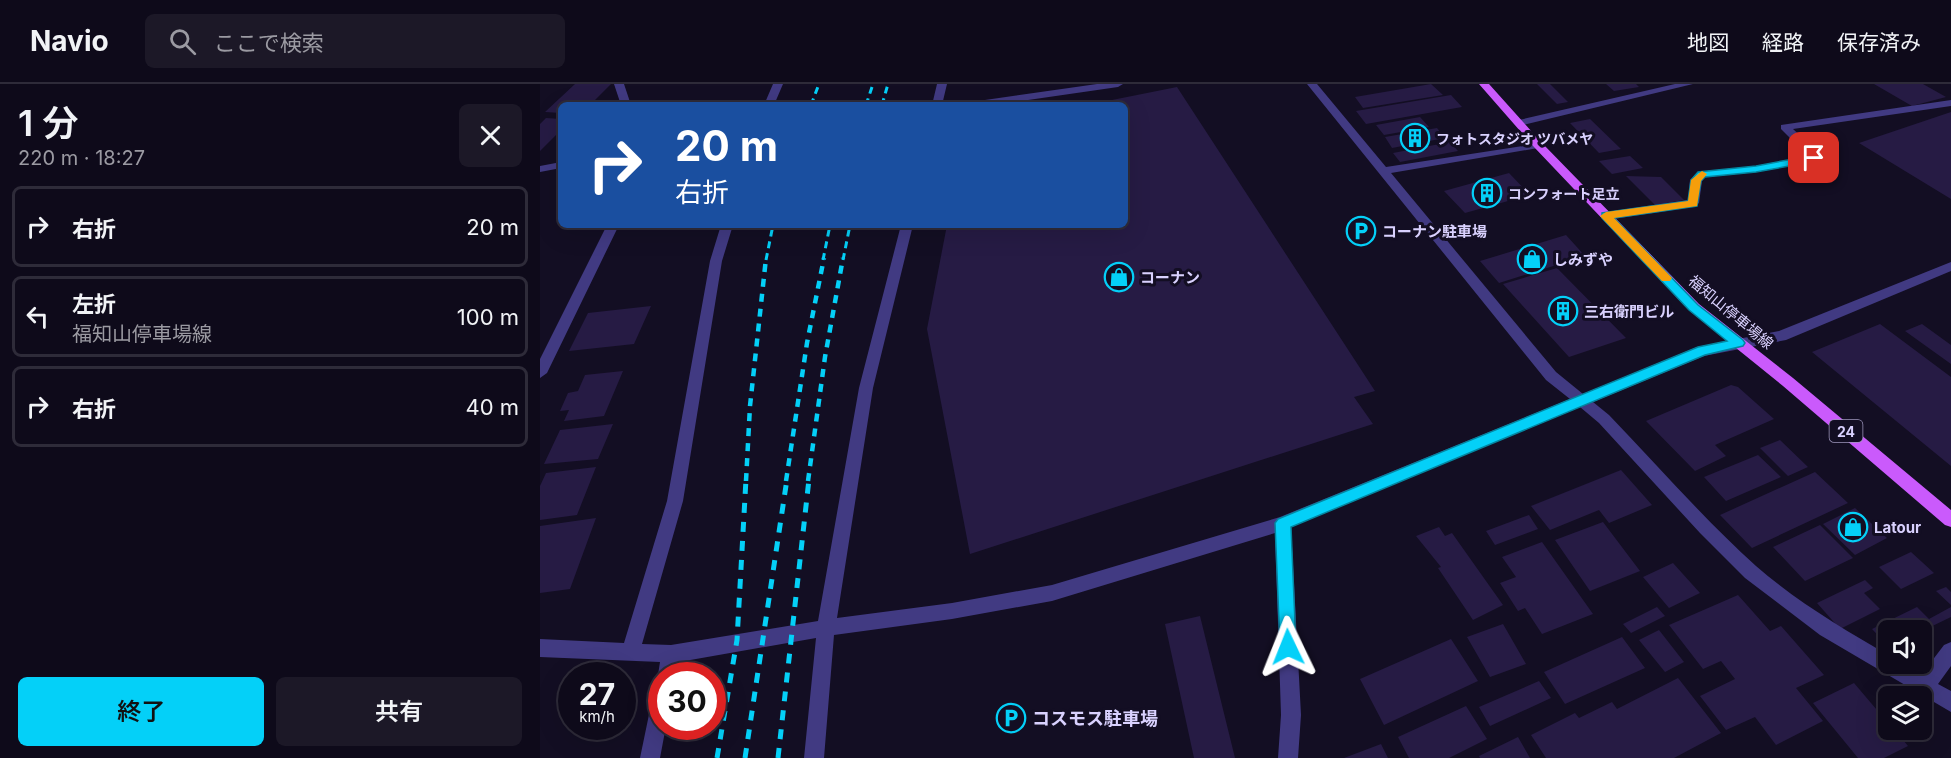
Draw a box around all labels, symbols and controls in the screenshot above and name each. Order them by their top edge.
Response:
search box [145,14,565,68]
text: Navio [30,24,109,58]
icon: search [166,25,199,58]
text: ここで検索 [214,30,324,56]
text: 地図 [1687,30,1729,55]
text: 経路 [1762,30,1804,55]
text: 保存済み [1837,30,1921,55]
text: 1 分 [18,101,78,145]
button: close [459,104,522,167]
text: 20 m [675,120,778,171]
building icon: フォトスタジオ ツバメヤ [1399,122,1431,154]
icon: right [576,126,654,204]
place label: フォトスタジオ ツバメヤ [1436,130,1593,147]
pin [1788,132,1839,183]
icon: arrive [1797,141,1830,174]
text: 220 m · 18:27 [18,146,145,170]
text: 右折 [675,176,729,209]
building icon: コンフォート足立 [1471,177,1503,209]
place label: コンフォート足立 [1508,185,1620,202]
icon: right [21,210,54,243]
text: 20 m [466,214,519,240]
parking icon: コーナン駐車場 [1345,215,1377,247]
text: 右折 [72,216,116,242]
place label: コーナン駐車場 [1382,222,1487,241]
shop icon: しみずや [1516,243,1548,275]
place label: しみずや [1553,250,1613,269]
shop icon: コーナン [1103,261,1135,293]
place label: コーナン [1140,268,1200,287]
street label: 福知山停車場線 [1685,271,1777,353]
text: 左折 [72,291,116,317]
building icon: 三右衛門ビル [1547,295,1579,327]
icon: left [21,300,54,333]
place label: 三右衛門ビル [1584,302,1674,321]
text: 100 m [457,304,519,330]
text: 福知山停車場線 [72,322,212,346]
icon: right [21,390,54,423]
text: 40 m [465,394,519,420]
text: 右折 [72,396,116,422]
road number: 24 [1830,420,1862,442]
shop icon: Latour [1837,511,1869,543]
place label: Latour [1874,518,1921,537]
position arrow [1256,615,1320,679]
map controls [1878,620,1932,740]
button: sound [1878,620,1932,674]
speed limit sign: 30 [648,662,726,740]
text: 27 [579,676,615,712]
button: 終了 [18,677,264,746]
button: 共有 [276,677,522,746]
button: layers [1878,686,1932,740]
parking icon: コスモス駐車場 [995,702,1027,734]
text: km/h [579,707,615,726]
place label: コスモス駐車場 [1032,708,1158,729]

